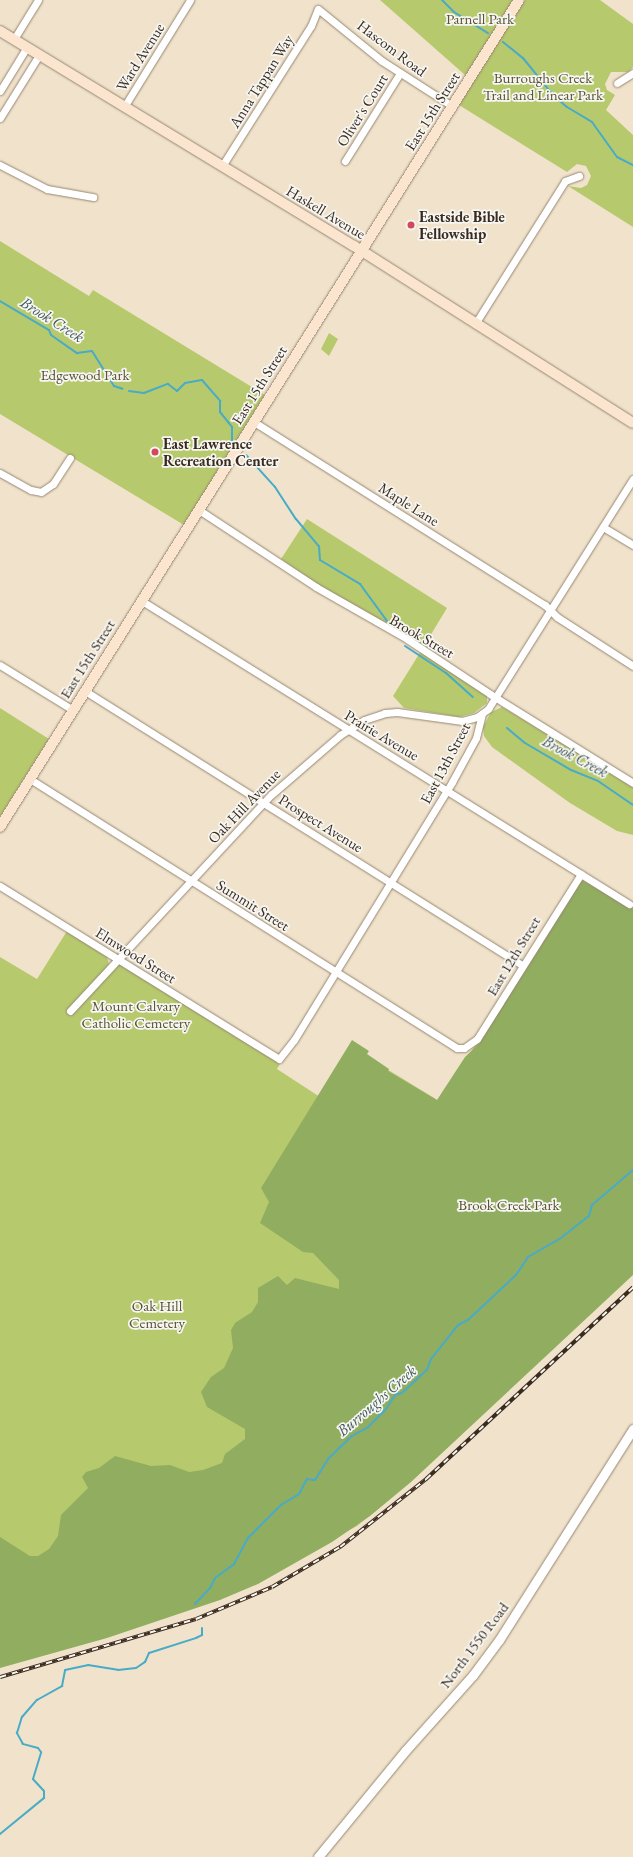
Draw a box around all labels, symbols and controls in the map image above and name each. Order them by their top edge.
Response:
park label: Parnell Park [446,10,514,28]
street label: Hascom Road [354,16,430,80]
street label: Ward Avenue [112,20,168,94]
street label: Anna Tappan Way [225,31,297,131]
street label: East 15th Street [401,68,463,154]
park label: Burroughs Creek Trail and Linear Park [483,68,603,103]
street label: Oliver's Court [333,70,391,150]
street label: Haskell Avenue [283,181,369,243]
place label: Eastside Bible Fellowship [419,207,505,242]
marker: Eastside Bible Fellowship [406,220,416,230]
water label: Brook Creek [17,293,87,347]
street label: East 15th Street [228,342,290,428]
park label: Edgewood Park [41,366,129,384]
place label: East Lawrence Recreation Center [163,434,278,469]
marker: East Lawrence Recreation Center [150,447,160,457]
street label: Maple Lane [376,478,442,530]
street label: Brook Street [387,610,457,662]
street label: East 15th Street [56,616,118,702]
street label: Prairie Avenue [342,706,422,764]
street label: East 13th Street [416,719,474,807]
water label: Brook Creek [539,732,611,782]
street label: Oak Hill Avenue [204,765,284,847]
street label: Prospect Avenue [276,790,366,856]
street label: Summit Street [213,875,293,935]
street label: East 12th Street [482,913,544,999]
street label: Elmwood Street [92,923,180,987]
park label: Mount Calvary Catholic Cemetery [82,996,190,1031]
park label: Brook Creek Park [458,1196,560,1214]
park label: Oak Hill Cemetery [129,1296,185,1331]
water label: Burroughs Creek [333,1361,421,1441]
street label: North 1550 Road [436,1598,512,1692]

